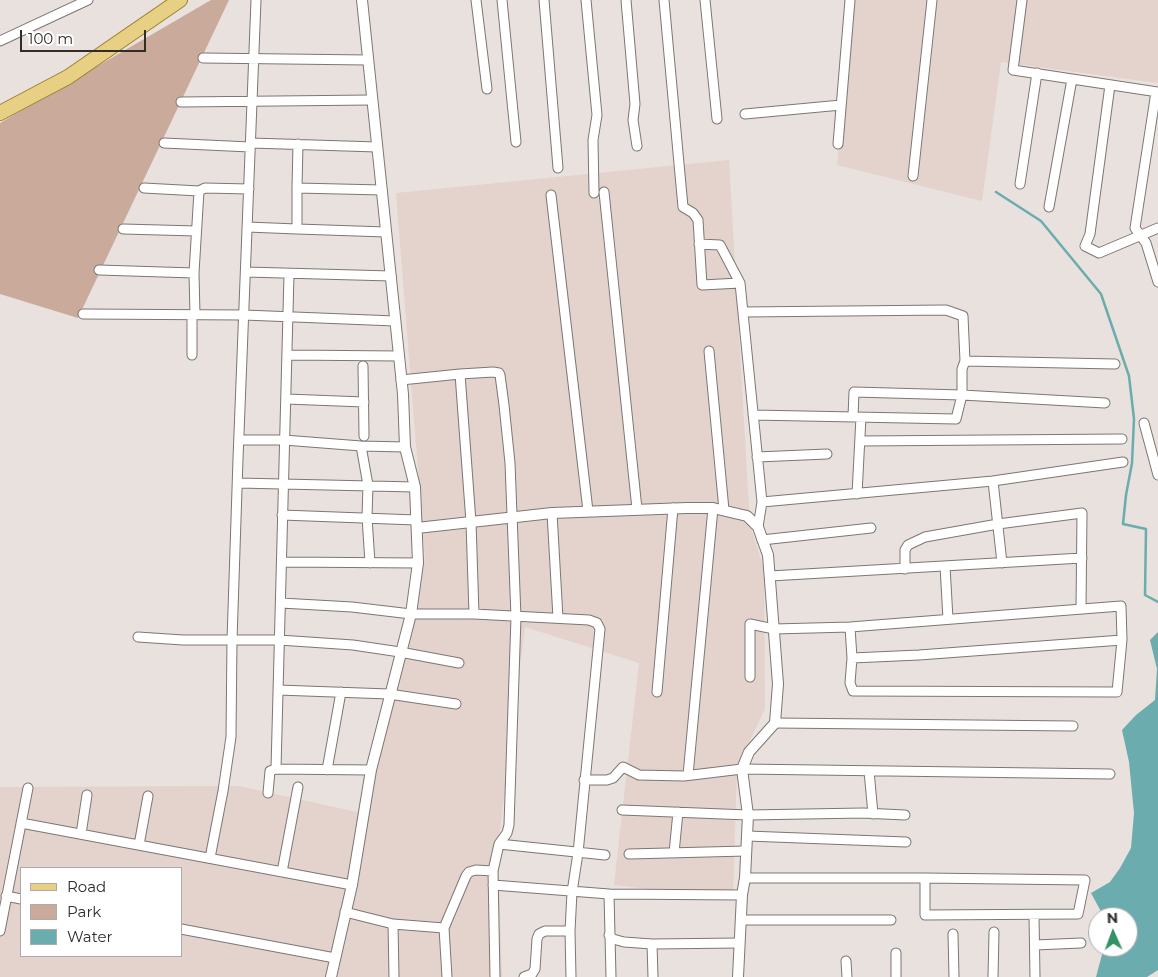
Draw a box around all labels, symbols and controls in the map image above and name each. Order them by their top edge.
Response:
scale bar [22,20,149,52]
text: 100 m [28,29,73,48]
legend [20,867,182,957]
text: Road [67,877,106,896]
text: Park [67,902,101,921]
north arrow [1088,907,1138,957]
text: N [1107,909,1118,927]
text: Water [67,927,113,946]

